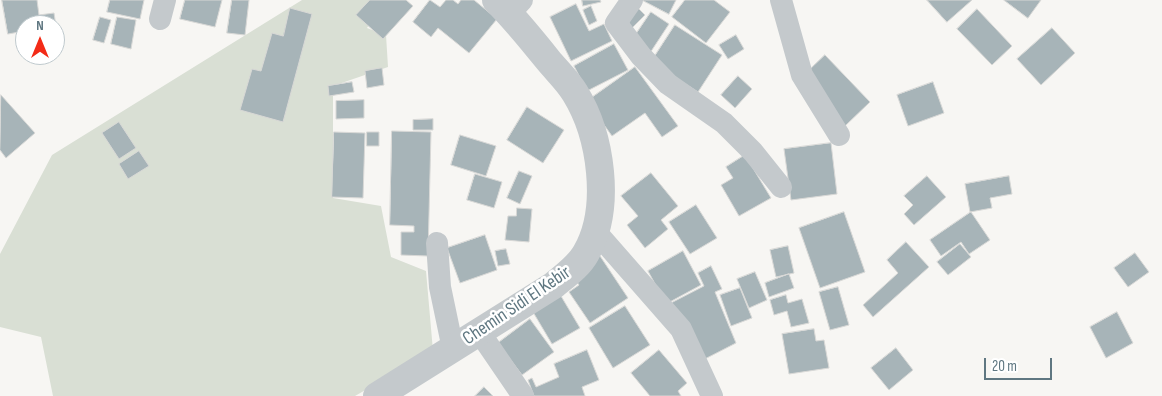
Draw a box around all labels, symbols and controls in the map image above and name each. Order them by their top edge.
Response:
north arrow [15,15,65,65]
text: N [36,17,44,34]
street label: Chemin Sidi El Kebir [459,262,575,350]
scale bar [987,348,1054,380]
text: 20 m [992,357,1017,376]

